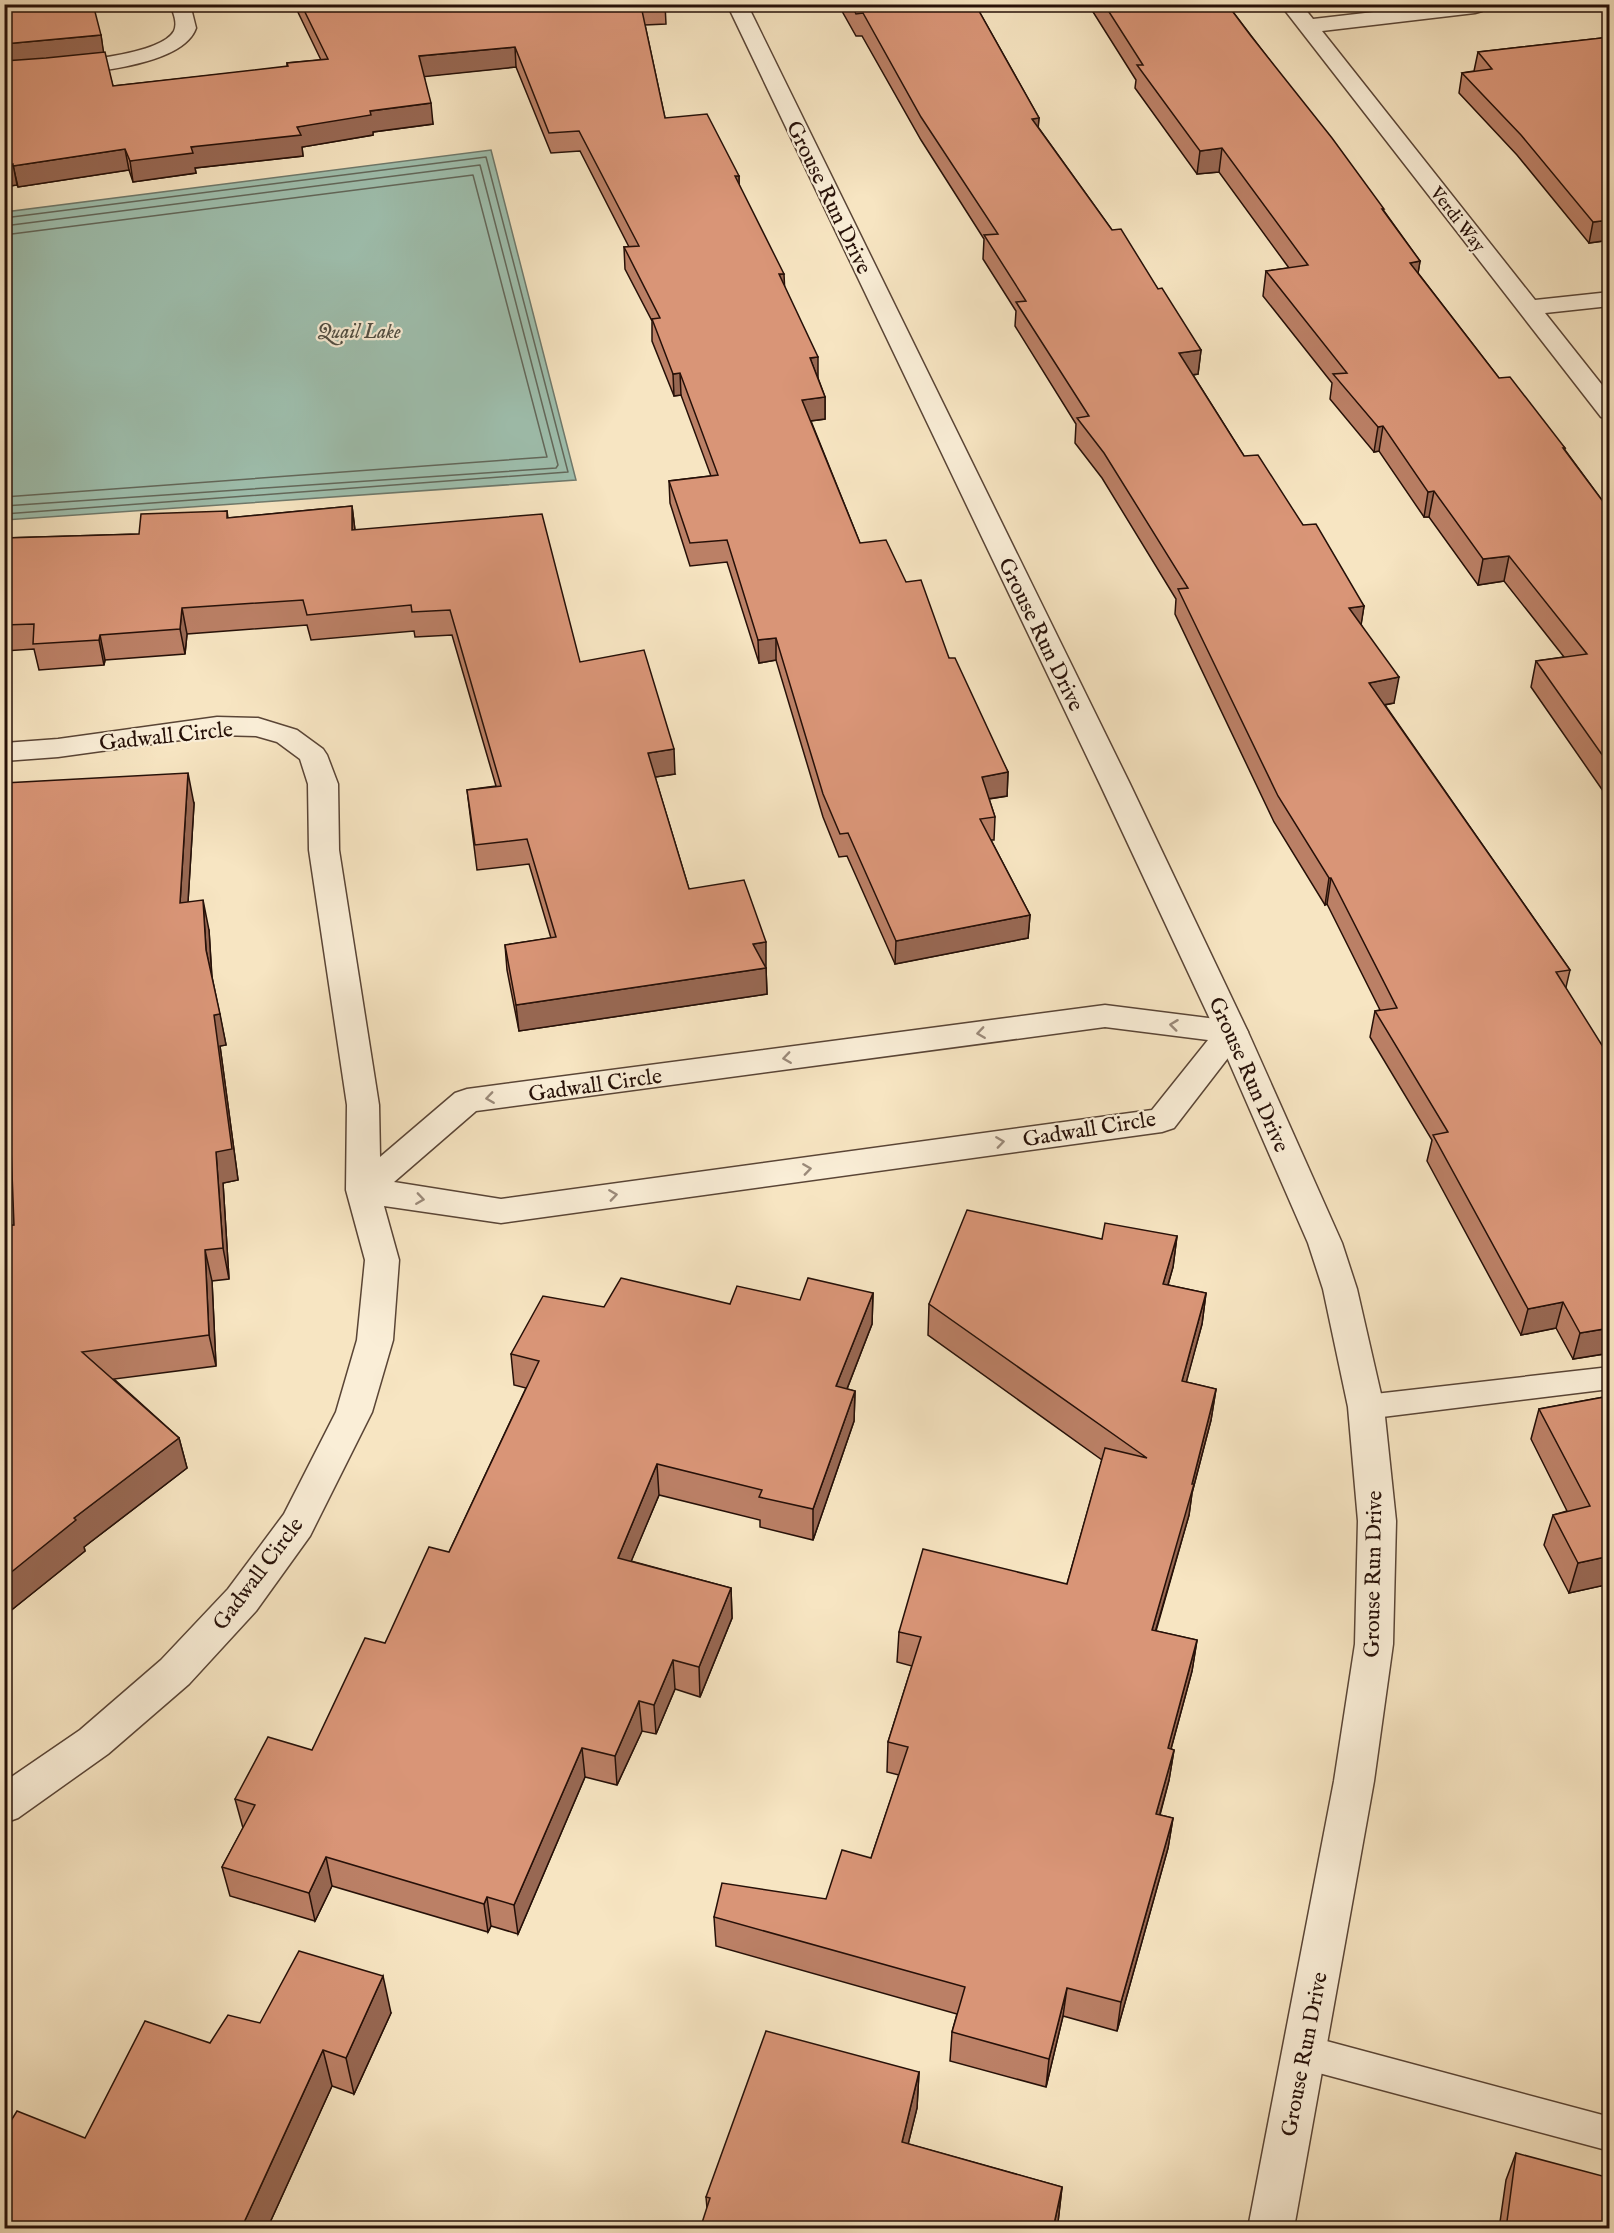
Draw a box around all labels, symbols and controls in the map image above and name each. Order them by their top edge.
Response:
street label: Grouse Run Drive [779,117,877,279]
street label: Verdi Way [1424,182,1490,257]
water label: Quail Lake [317,320,401,346]
street label: Grouse Run Drive [991,554,1089,716]
street label: Gadwall Circle [98,716,234,758]
street label: Grouse Run Drive [1201,993,1295,1157]
one-way arrow [1169,1019,1179,1032]
one-way arrow [976,1026,985,1039]
one-way arrow [783,1052,792,1064]
street label: Gadwall Circle [527,1063,664,1109]
one-way arrow [485,1091,494,1103]
street label: Gadwall Circle [1021,1106,1158,1154]
one-way arrow [995,1137,1005,1149]
one-way arrow [802,1163,811,1175]
one-way arrow [609,1190,618,1202]
one-way arrow [416,1192,425,1204]
street label: Grouse Run Drive [1359,1490,1389,1658]
street label: Gadwall Circle [207,1512,310,1636]
street label: Grouse Run Drive [1275,1970,1335,2139]

